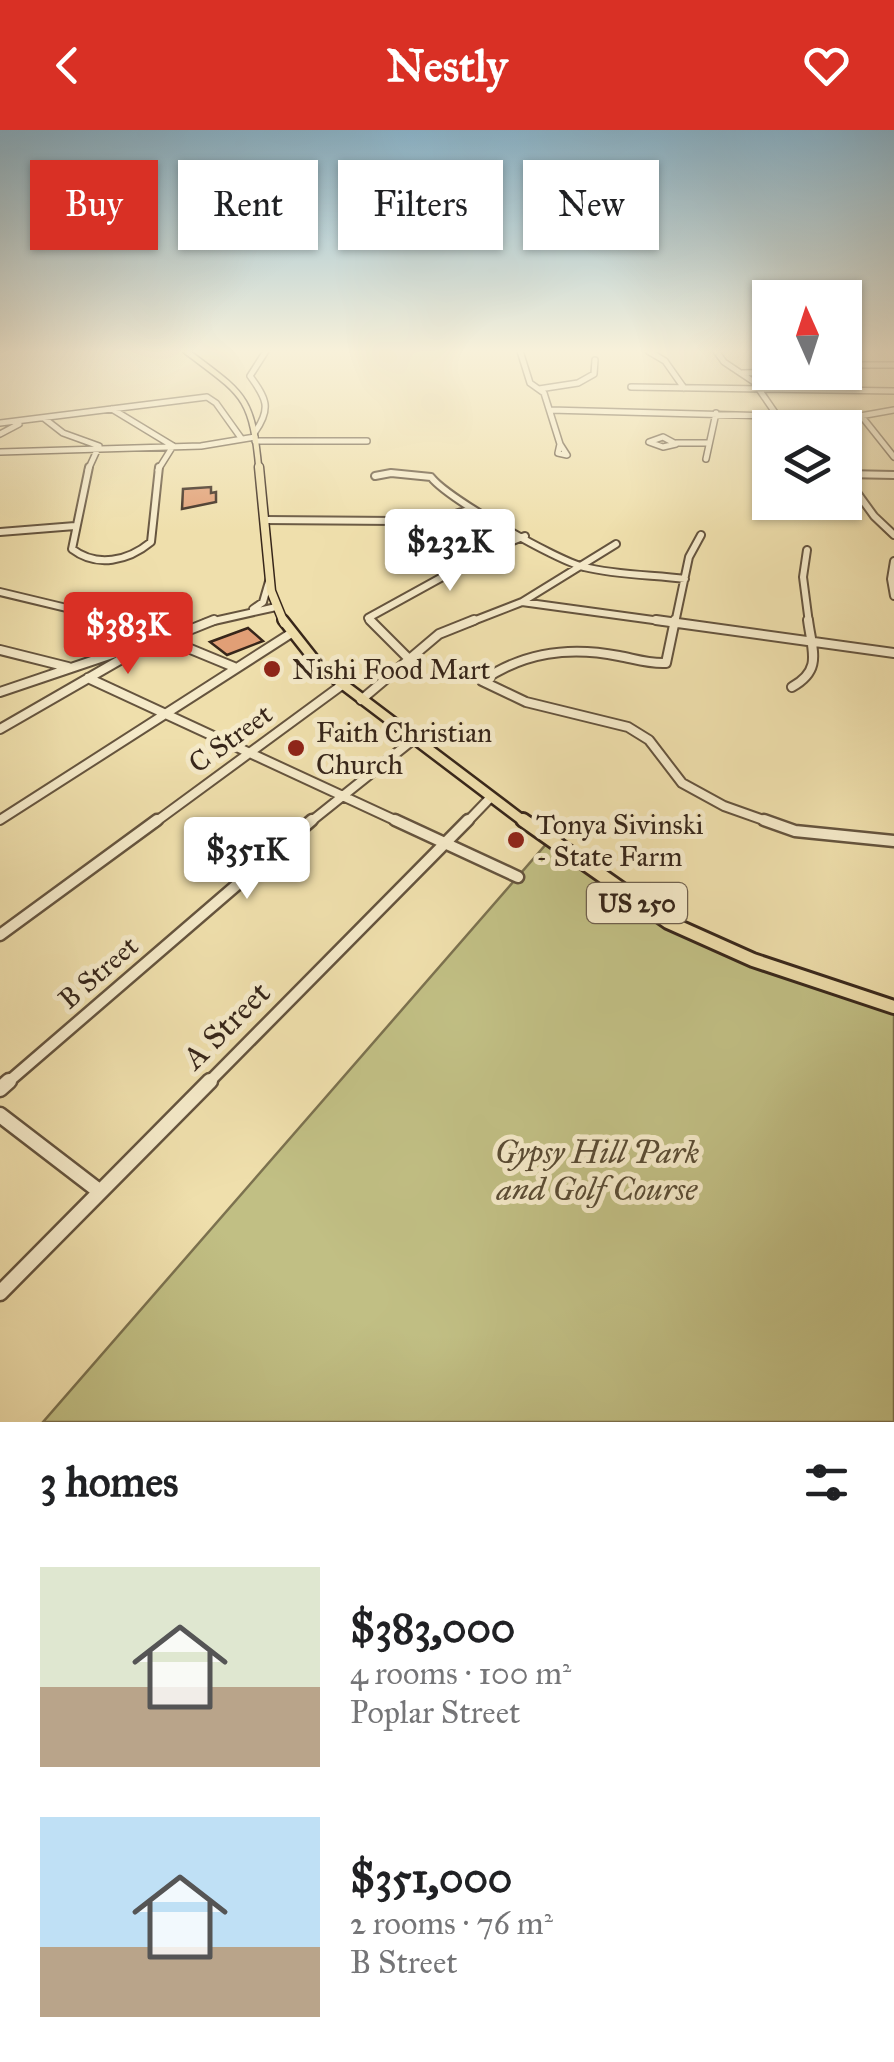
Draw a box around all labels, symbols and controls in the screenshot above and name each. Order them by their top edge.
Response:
icon: back [40,38,95,93]
text: Nestly [386,38,508,93]
icon: heart [799,38,854,93]
chip: Buy [30,160,158,250]
chip: Rent [178,160,318,250]
chip: Filters [338,160,503,250]
chip: New [523,160,659,250]
north arrow [752,280,862,390]
map controls [752,280,862,520]
button: layers [752,410,862,520]
pin: $232K [380,509,520,594]
text: $232K [407,522,493,561]
pin: $383K [58,592,198,677]
text: $383K [86,605,170,644]
place label: Nishi Food Mart [292,652,490,687]
marker: Nishi Food Mart [261,658,283,680]
street label: C Street [182,696,279,780]
place label: Faith Christian Church [316,715,492,782]
marker: Faith Christian Church [285,737,307,759]
place label: Tonya Sivinski - State Farm [536,807,704,874]
pin: $351K [177,817,317,902]
marker: Tonya Sivinski - State Farm [505,829,527,851]
text: $351K [206,830,288,869]
road number: US 250 [587,883,687,923]
street label: B Street [51,928,145,1016]
street label: A Street [173,973,278,1079]
park label: Gypsy Hill Park and Golf Course [495,1133,699,1209]
icon: filters [799,1455,854,1510]
text: 3 homes [40,1456,178,1508]
text: $383,000 [350,1602,515,1654]
icon: home [120,1607,240,1727]
text: 4 rooms · 100 m² [350,1654,571,1693]
text: Poplar Street [350,1693,520,1732]
text: $351,000 [350,1852,512,1904]
icon: home [120,1857,240,1977]
text: 2 rooms · 76 m² [350,1904,553,1943]
text: B Street [350,1943,458,1982]

